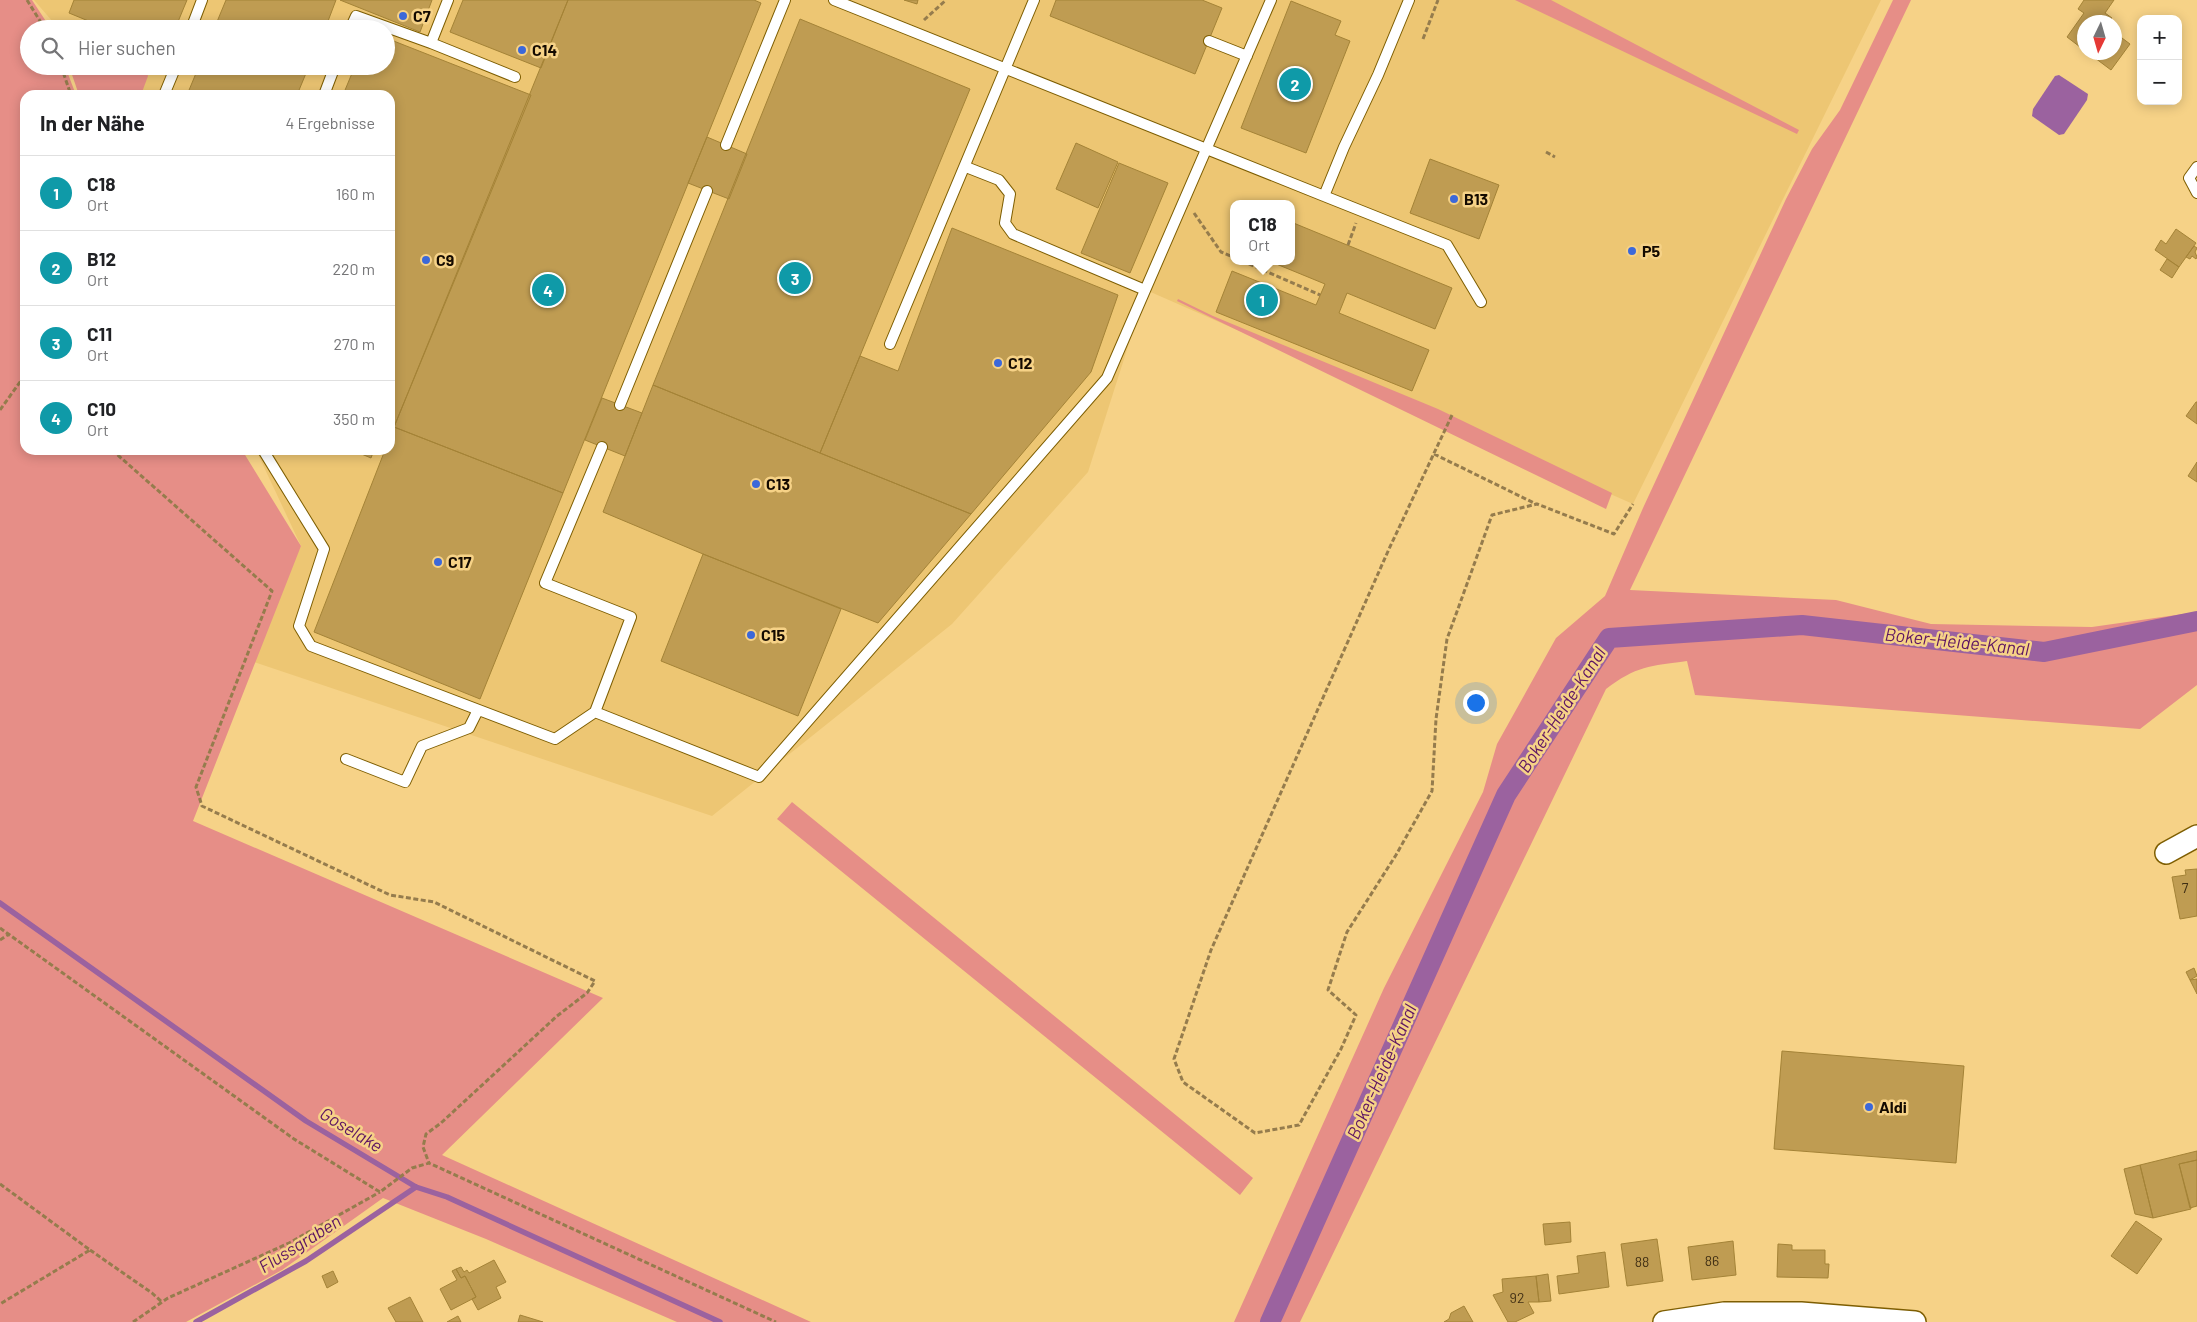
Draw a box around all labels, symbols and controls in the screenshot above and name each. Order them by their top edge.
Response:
place label: C7 [413,6,431,25]
marker: C7 [397,10,409,22]
north arrow [2077,15,2122,60]
map controls [2137,15,2182,105]
button: + [2137,15,2182,60]
search box [20,20,395,75]
icon: search [38,34,66,62]
text: Hier suchen [78,36,176,59]
place label: C14 [532,40,557,59]
marker: C14 [516,44,528,56]
button: − [2137,60,2182,105]
pin: 2 [1279,65,1311,103]
text: In der Nähe [40,110,145,135]
text: 4 Ergebnisse [285,113,375,132]
text: C18 [87,172,116,195]
text: 1 [53,184,59,203]
text: 160 m [336,184,375,203]
place label: B13 [1464,189,1488,208]
marker: B13 [1448,193,1460,205]
text: Ort [87,195,109,214]
popup [1230,200,1295,265]
text: C18 [1248,212,1277,235]
text: Ort [1248,235,1270,254]
place label: P5 [1642,241,1661,260]
marker: P5 [1626,245,1638,257]
text: B12 [87,247,116,270]
place label: C9 [436,250,454,269]
marker: C9 [420,254,432,266]
text: 2 [52,259,60,278]
text: 220 m [332,259,375,278]
pin: 3 [779,259,811,297]
text: Ort [87,270,109,289]
pin: 4 [532,271,564,309]
pin: 1 [1246,281,1278,319]
text: C11 [87,322,112,345]
text: 3 [52,334,60,353]
text: 270 m [333,334,375,353]
text: Ort [87,345,109,364]
place label: C12 [1008,353,1032,372]
marker: C12 [992,357,1004,369]
text: C10 [87,397,116,420]
text: 4 [51,409,61,428]
text: 350 m [333,409,375,428]
text: Ort [87,420,109,439]
place label: C13 [766,474,790,493]
marker: C13 [750,478,762,490]
place label: C17 [448,552,471,571]
marker: C17 [432,556,444,568]
water label: Boker-Heide-Kanal [1884,622,2030,660]
place label: C15 [761,625,785,644]
marker: C15 [745,629,757,641]
water label: Boker-Heide-Kanal [1512,643,1610,776]
your location [1463,690,1489,716]
house number: 7 [2182,879,2189,896]
water label: Boker-Heide-Kanal [1342,1001,1421,1142]
place label: Aldi [1879,1097,1907,1116]
marker: Aldi [1863,1101,1875,1113]
water label: Goselake [316,1102,387,1156]
water label: Flussgraben [254,1209,345,1277]
house number: 86 [1705,1252,1719,1269]
house number: 88 [1635,1253,1649,1270]
house number: 92 [1510,1289,1524,1306]

